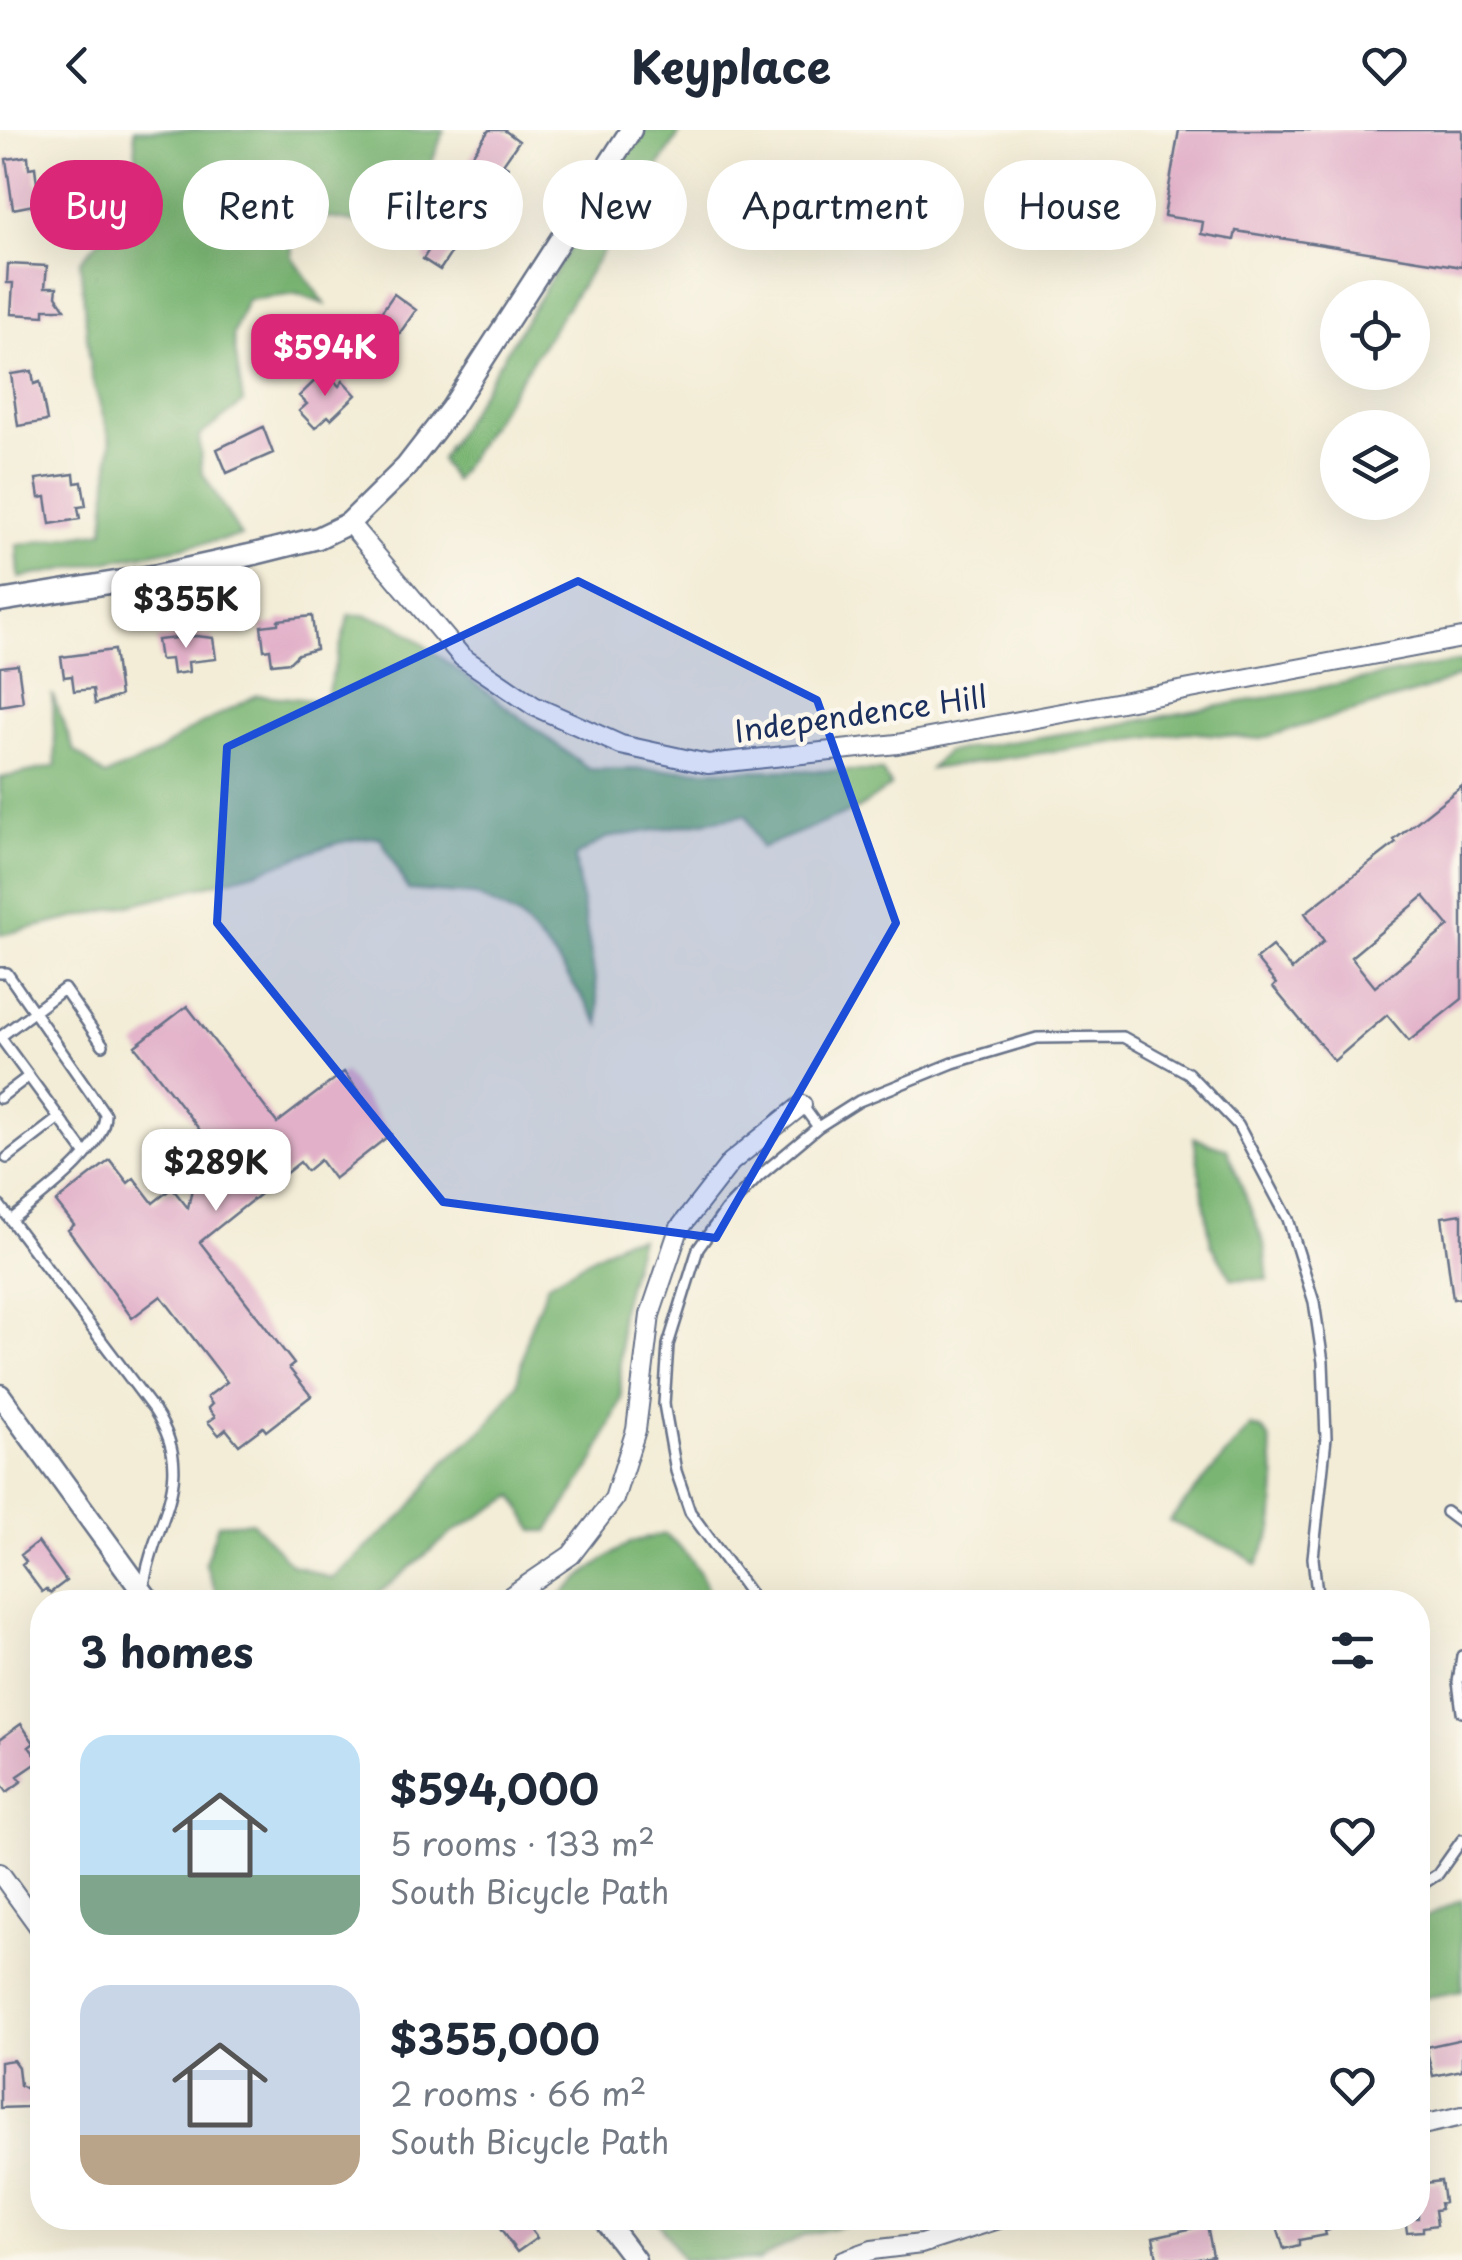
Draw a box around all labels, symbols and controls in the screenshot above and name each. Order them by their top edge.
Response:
text: Keyplace [631,31,831,99]
icon: back [50,38,105,93]
icon: heart [1357,38,1412,93]
chip: Buy [30,160,163,250]
chip: Rent [183,160,329,250]
chip: Filters [349,160,523,250]
chip: New [543,160,687,250]
chip: Apartment [707,160,964,250]
chip: House [984,160,1156,250]
map controls [1320,280,1430,520]
button: locate [1320,280,1430,390]
pin: $594K [255,314,395,399]
text: $594K [273,322,377,370]
button: layers [1320,410,1430,520]
pin: $355K [116,566,256,651]
text: $355K [133,574,239,622]
street label: Independence Hill [731,673,990,753]
pin: $289K [146,1129,286,1214]
text: $289K [164,1137,268,1185]
text: 3 homes [80,1619,253,1682]
icon: filters [1325,1623,1380,1678]
text: $594,000 [390,1756,599,1819]
icon: home [160,1775,280,1895]
icon: heart [1325,1808,1380,1863]
text: 5 rooms · 133 m² [390,1819,655,1867]
text: South Bicycle Path [390,1867,669,1915]
text: $355,000 [390,2006,600,2069]
icon: home [160,2025,280,2145]
icon: heart [1325,2058,1380,2113]
text: 2 rooms · 66 m² [390,2069,647,2117]
text: South Bicycle Path [390,2117,669,2165]

